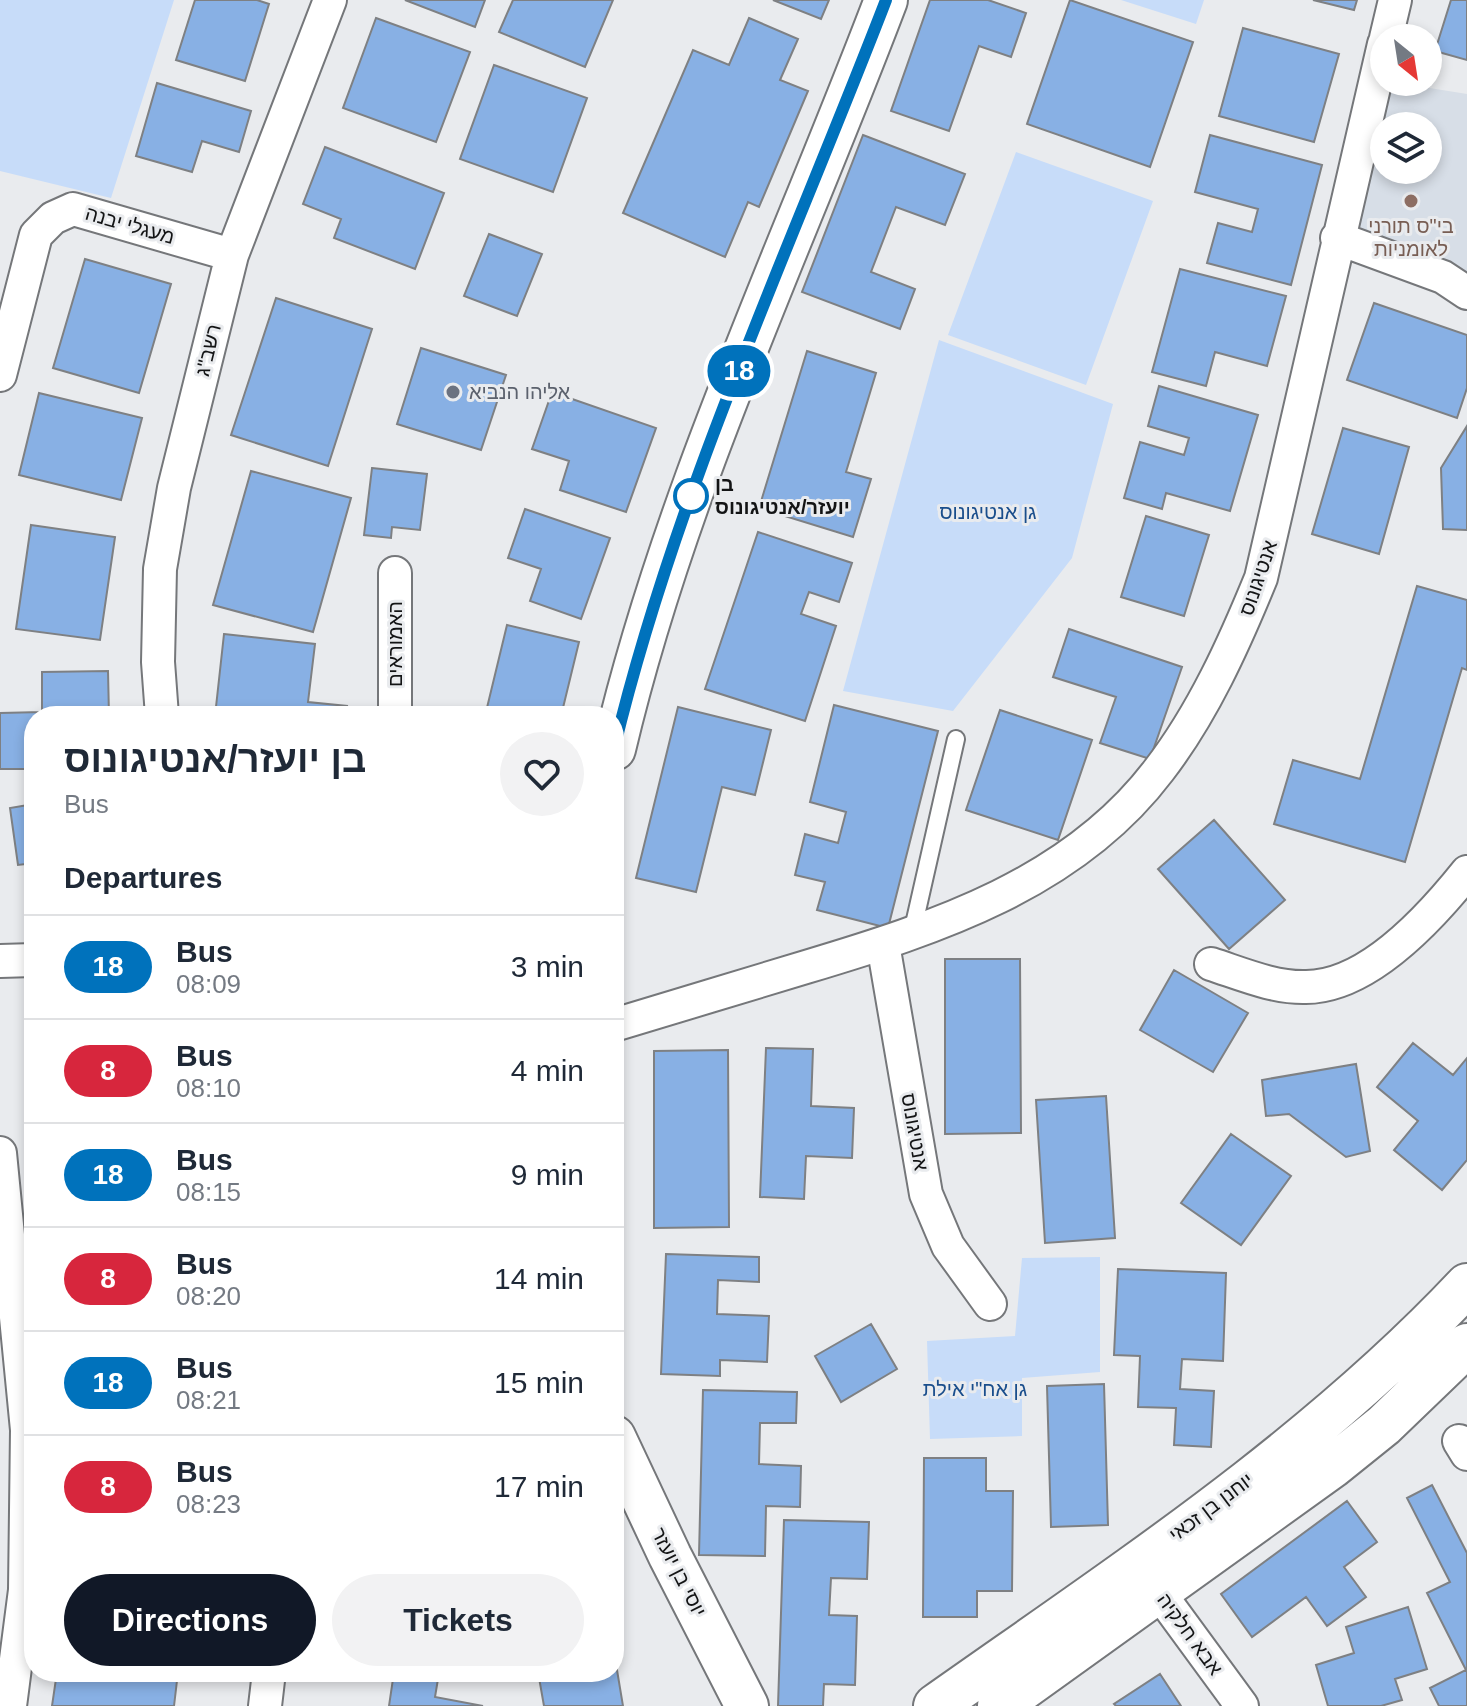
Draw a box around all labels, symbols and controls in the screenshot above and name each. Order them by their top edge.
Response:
north arrow [1370,24,1442,96]
map controls [1370,24,1442,184]
button: layers [1370,112,1442,184]
marker: בי"ס תורני לאומניות [1402,192,1420,210]
street label: מעגלי יבנה [83,202,177,248]
place label: בי"ס תורני לאומניות [1368,215,1454,260]
street label: רשב"ג [191,322,225,378]
line badge: 18 [703,345,775,397]
text: 18 [723,355,755,386]
place label: אליהו הנביא [469,381,571,403]
marker: אליהו הנביא [444,383,462,401]
place label: בן יועזר/אנטיגונוס [715,473,850,518]
marker: בן יועזר/אנטיגונוס [674,479,708,513]
park label: גן אנטיגונוס [939,501,1037,523]
street label: אנטיגונוס [1235,537,1281,618]
street label: האמוראים [384,601,406,687]
button: heart [500,732,584,816]
text: בן יועזר/אנטיגונוס [64,738,366,780]
text: Bus [64,789,109,819]
text: Departures [64,861,222,894]
text: Bus [176,935,233,968]
text: 3 min [511,950,584,983]
text: 18 [92,951,124,982]
text: 08:09 [176,969,241,999]
text: Bus [176,1039,233,1072]
text: 4 min [511,1054,584,1087]
text: 8 [100,1055,116,1086]
text: 08:10 [176,1073,241,1103]
street label: אנטיגונוס [897,1092,933,1173]
text: Bus [176,1143,233,1176]
text: 9 min [511,1158,584,1191]
text: 18 [92,1159,124,1190]
text: 08:15 [176,1177,241,1207]
text: Bus [176,1247,233,1280]
text: 14 min [494,1262,584,1295]
text: 8 [100,1263,116,1294]
text: 08:20 [176,1281,241,1311]
text: Bus [176,1351,233,1384]
text: 15 min [494,1366,584,1399]
text: 18 [92,1367,124,1398]
park label: גן אח"י אילת [923,1378,1027,1400]
text: 08:21 [176,1385,241,1415]
text: Bus [176,1455,233,1488]
street label: יוחנן בן זכאי [1165,1468,1257,1546]
text: 17 min [494,1470,584,1503]
text: 8 [100,1471,116,1502]
text: 08:23 [176,1489,241,1519]
street label: יוסי בן יועזר [647,1524,711,1620]
button: Directions [64,1574,316,1666]
button: Tickets [332,1574,584,1666]
street label: אבא חלקיה [1153,1589,1227,1679]

